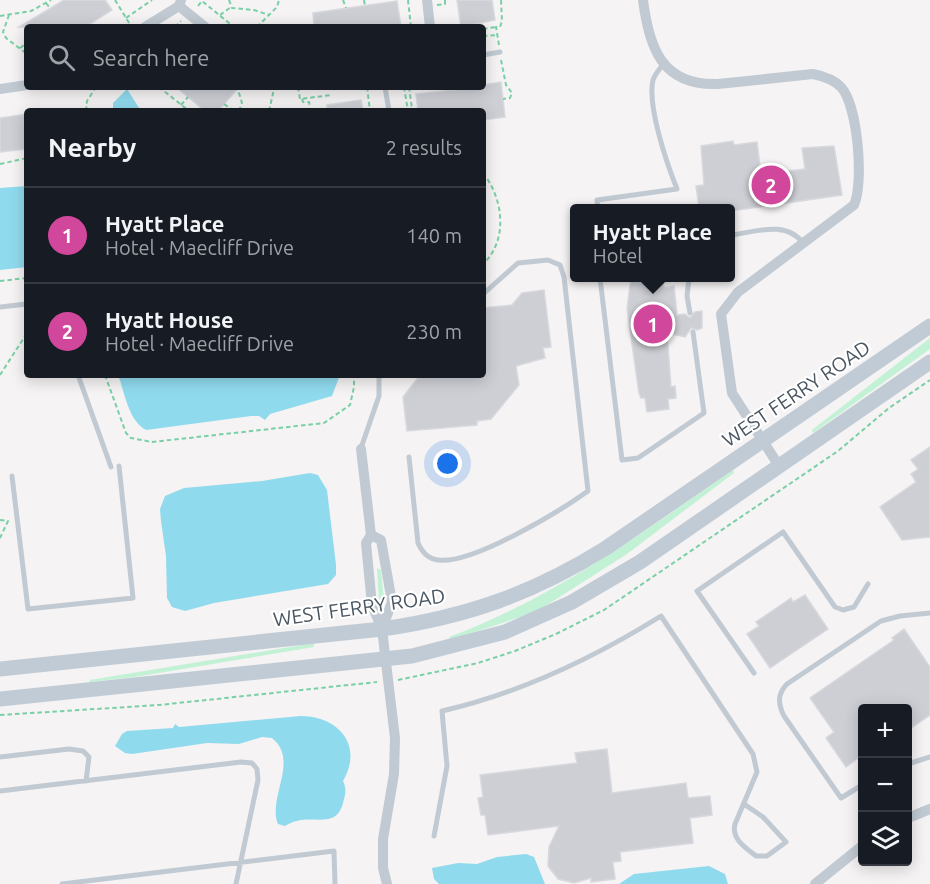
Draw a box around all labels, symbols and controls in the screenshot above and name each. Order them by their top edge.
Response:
search box [24,24,486,90]
icon: search [45,41,78,74]
text: Search here [93,45,209,70]
text: Nearby [48,133,136,162]
text: 2 results [386,136,462,159]
pin: 2 [752,162,790,207]
popup [570,204,735,282]
text: Hyatt Place [105,211,224,236]
text: Hyatt Place [593,219,712,244]
text: 1 [62,224,73,247]
text: 140 m [406,224,462,247]
text: Hotel · Maecliff Drive [105,236,294,259]
text: Hotel [593,244,643,267]
pin: 1 [634,302,672,346]
text: Hyatt House [105,307,234,332]
text: 2 [62,320,73,343]
text: 230 m [406,320,462,343]
text: Hotel · Maecliff Drive [105,332,294,355]
street label: WEST FERRY ROAD [718,335,874,451]
your location [433,449,462,478]
street label: WEST FERRY ROAD [272,584,446,630]
map controls [858,704,912,866]
button: + [858,704,912,758]
button: − [858,758,912,812]
button: layers [858,812,912,866]

